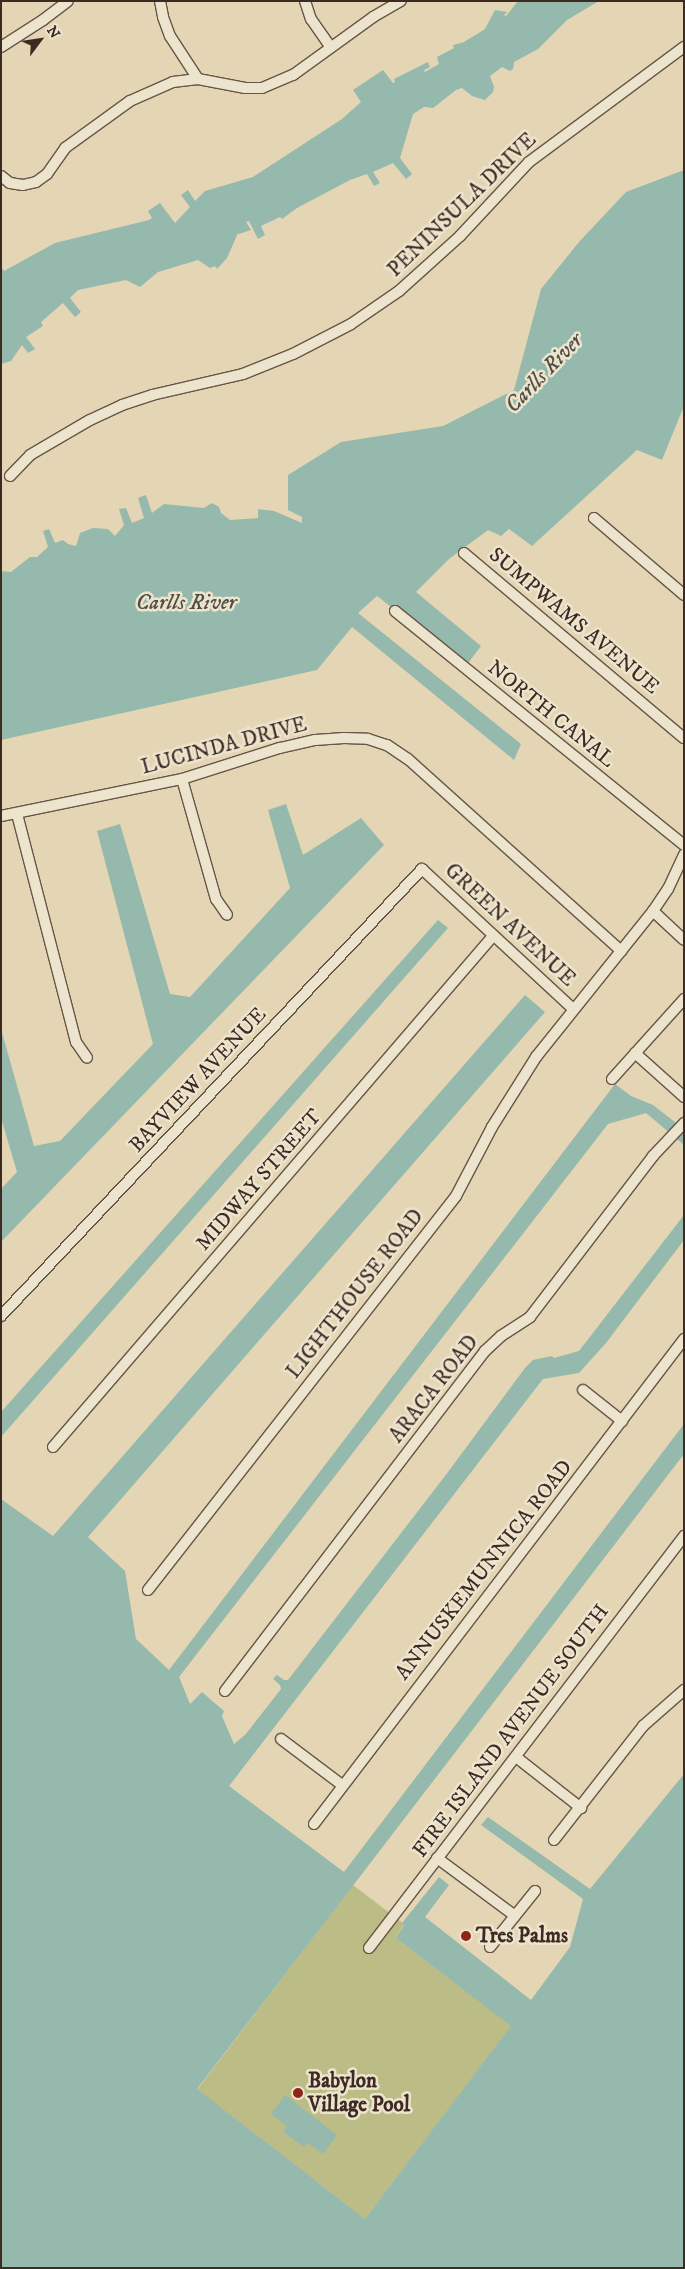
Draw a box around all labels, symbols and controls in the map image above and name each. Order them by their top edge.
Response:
north arrow [15,15,65,65]
text: N [42,23,64,42]
street label: PENINSULA DRIVE [382,128,542,282]
water label: Carlls River [500,328,588,418]
street label: SUMPWAMS AVENUE [484,542,664,700]
water label: Carlls River [136,590,236,616]
street label: NORTH CANAL [482,655,620,773]
street label: LUCINDA DRIVE [138,712,310,780]
street label: GREEN AVENUE [439,858,581,992]
street label: BAYVIEW AVENUE [124,1002,272,1158]
street label: MIDWAY STREET [191,1104,327,1256]
street label: LIGHTHOUSE ROAD [281,1204,429,1384]
street label: ARACA ROAD [384,1330,484,1448]
street label: ANNUSKEMUNNICA ROAD [390,1455,578,1685]
street label: FIRE ISLAND AVENUE SOUTH [408,1600,614,1862]
place label: Tres Palms [476,1923,568,1949]
marker: Tres Palms [460,1930,472,1942]
place label: Babylon Village Pool [308,2068,410,2118]
marker: Babylon Village Pool [292,2087,304,2099]

